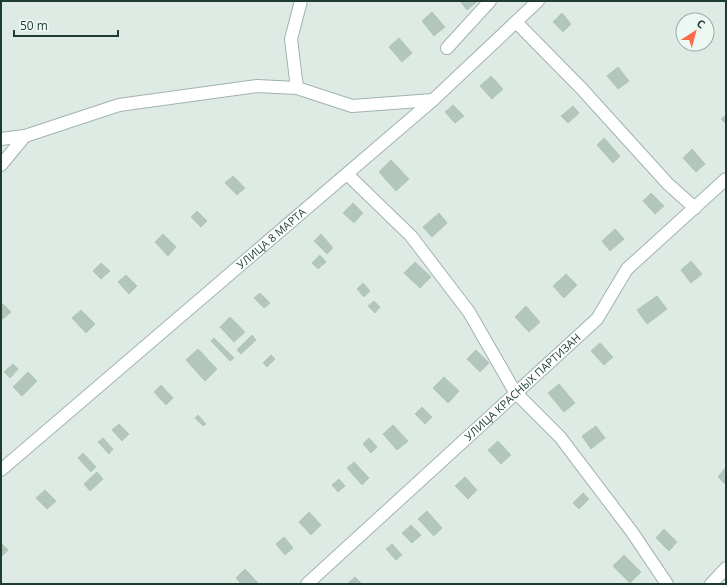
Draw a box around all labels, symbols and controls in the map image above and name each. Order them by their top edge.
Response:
scale bar [14,12,118,38]
north arrow [675,12,715,52]
text: С [694,15,708,32]
text: 50 m [20,17,48,34]
street label: УЛИЦА 8 МАРТА [233,204,309,272]
street label: УЛИЦА КРАСНЫХ ПАРТИЗАН [461,330,584,444]

